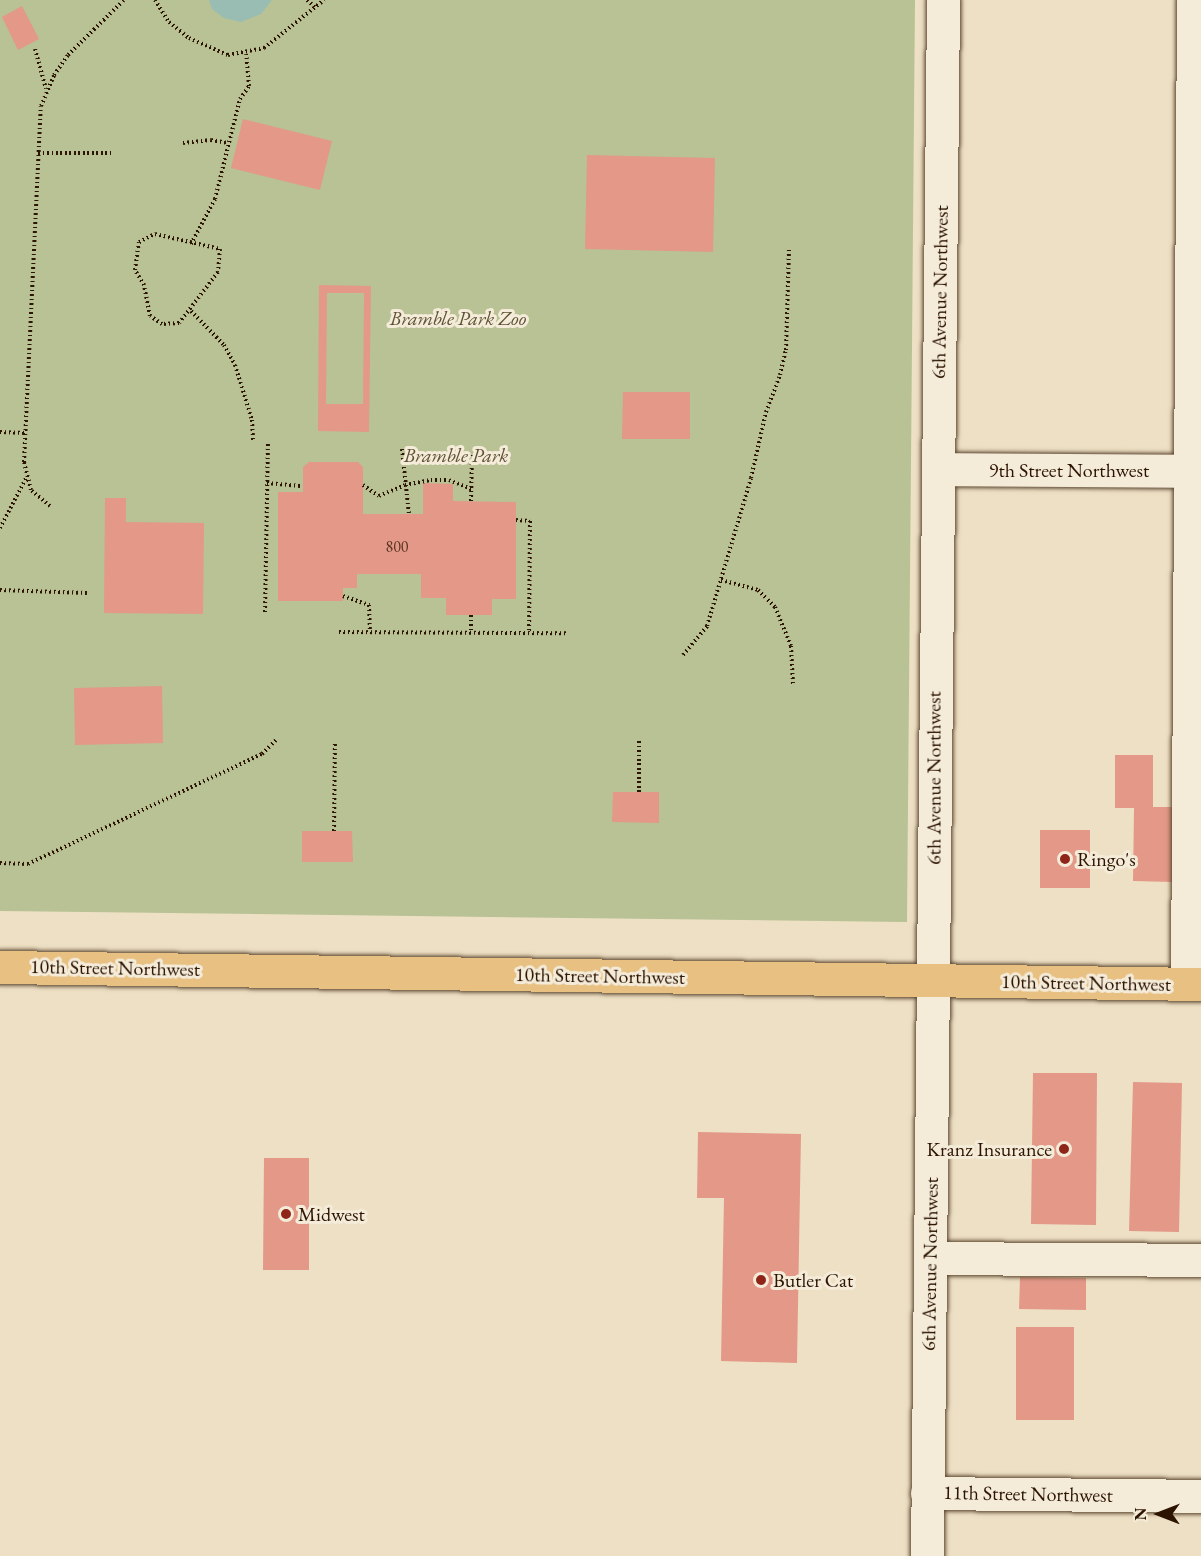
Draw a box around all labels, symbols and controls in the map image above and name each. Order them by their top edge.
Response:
street label: 6th Avenue Northwest [926,205,954,379]
park label: Bramble Park Zoo [390,306,526,330]
park label: Bramble Park [404,443,508,467]
street label: 9th Street Northwest [989,458,1149,482]
house number: 800 [385,537,409,557]
street label: 6th Avenue Northwest [922,691,946,865]
place label: Ringo's [1077,847,1136,871]
marker: Ringo's [1058,852,1072,866]
street label: 10th Street Northwest [30,955,200,981]
street label: 10th Street Northwest [515,963,685,989]
street label: 10th Street Northwest [1001,970,1171,996]
place label: Kranz Insurance [927,1137,1052,1161]
marker: Kranz Insurance [1057,1142,1071,1156]
street label: 6th Avenue Northwest [916,1177,944,1351]
place label: Midwest [298,1202,365,1226]
marker: Midwest [279,1207,293,1221]
place label: Butler Cat [773,1268,853,1292]
marker: Butler Cat [754,1273,768,1287]
street label: 11th Street Northwest [943,1481,1113,1507]
north arrow [1129,1484,1189,1544]
text: N [1130,1508,1151,1520]

